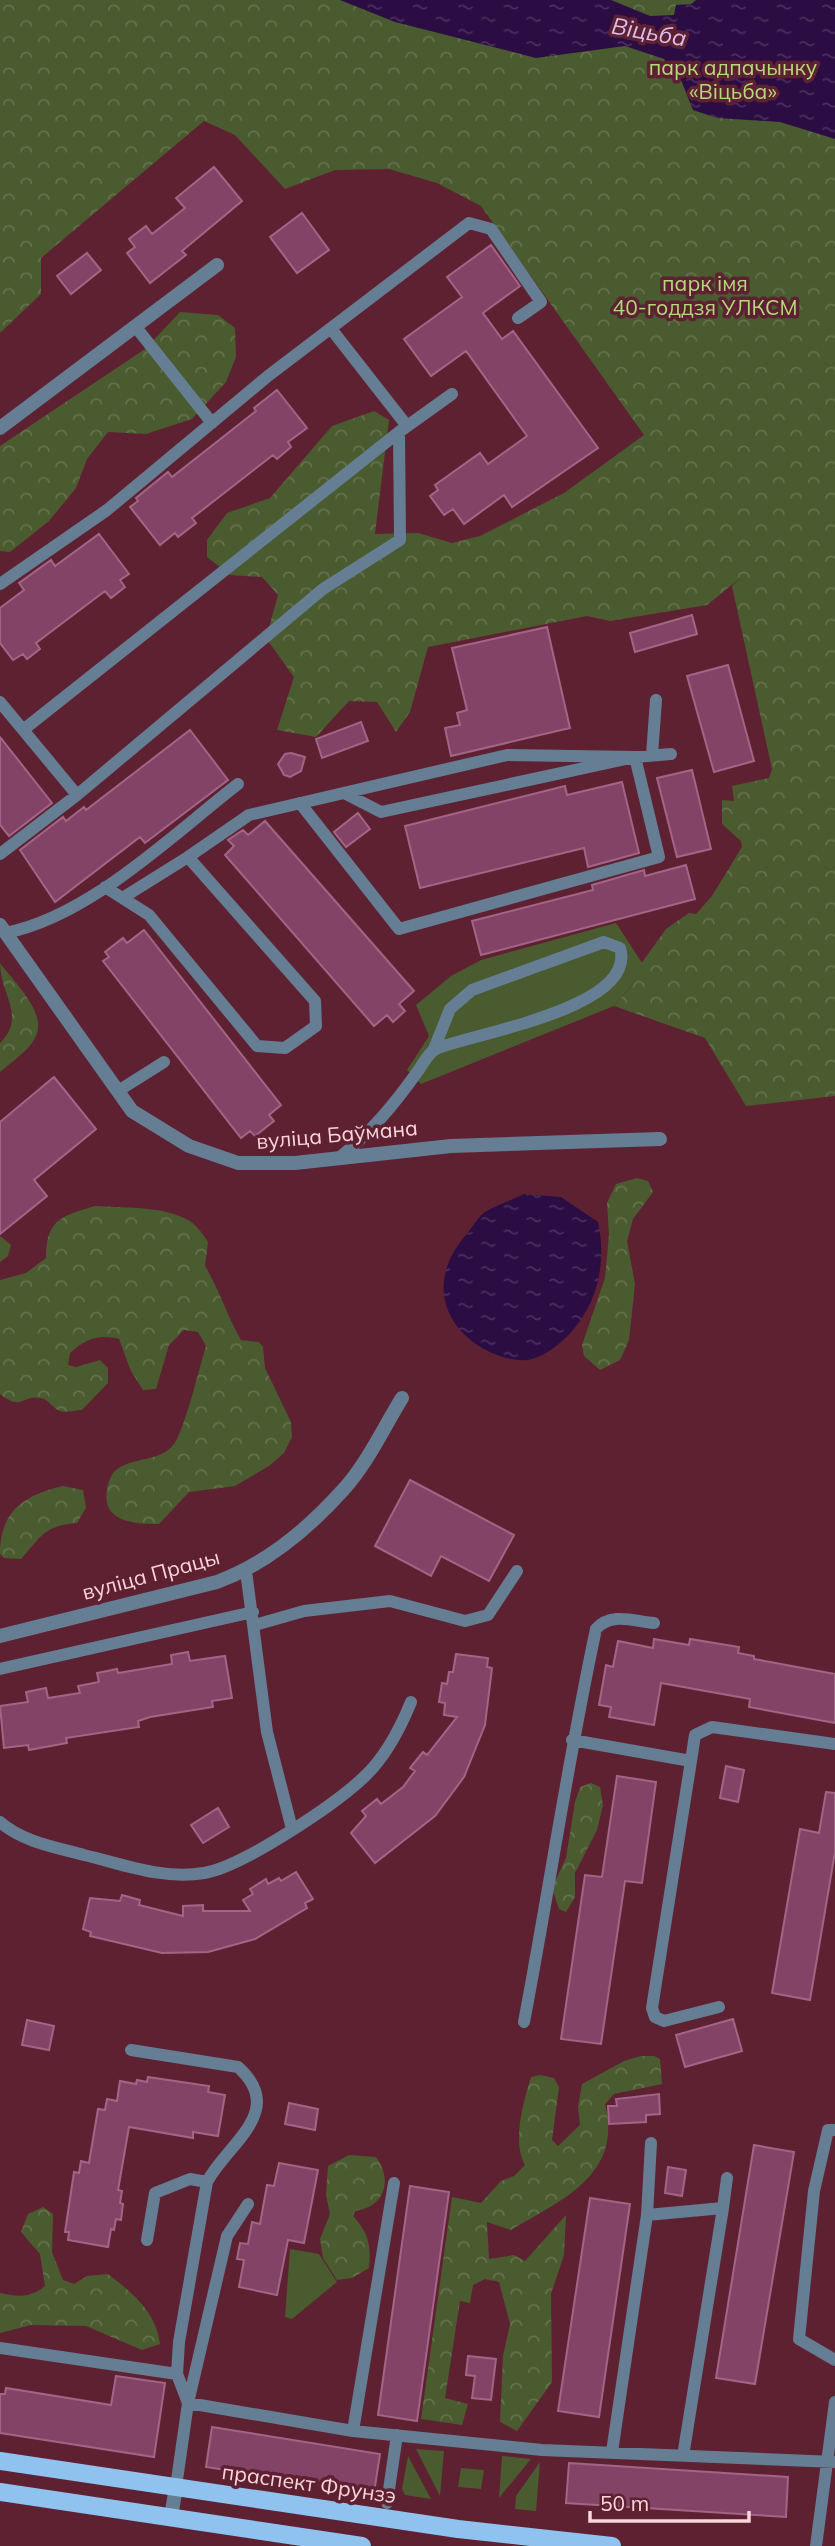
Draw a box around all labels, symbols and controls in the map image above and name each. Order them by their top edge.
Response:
water label: Віцьба [609,11,689,52]
park label: парк адпачынку «Віцьба» [649,54,817,104]
park label: парк імя 40-годдзя УЛКСМ [613,270,797,320]
street label: вуліца Баўмана [255,1114,419,1154]
street label: вуліца Працы [79,1543,222,1605]
street label: праспект Фрунзэ [220,2458,398,2508]
scale bar [590,2480,749,2524]
text: 50 m [600,2490,649,2516]

